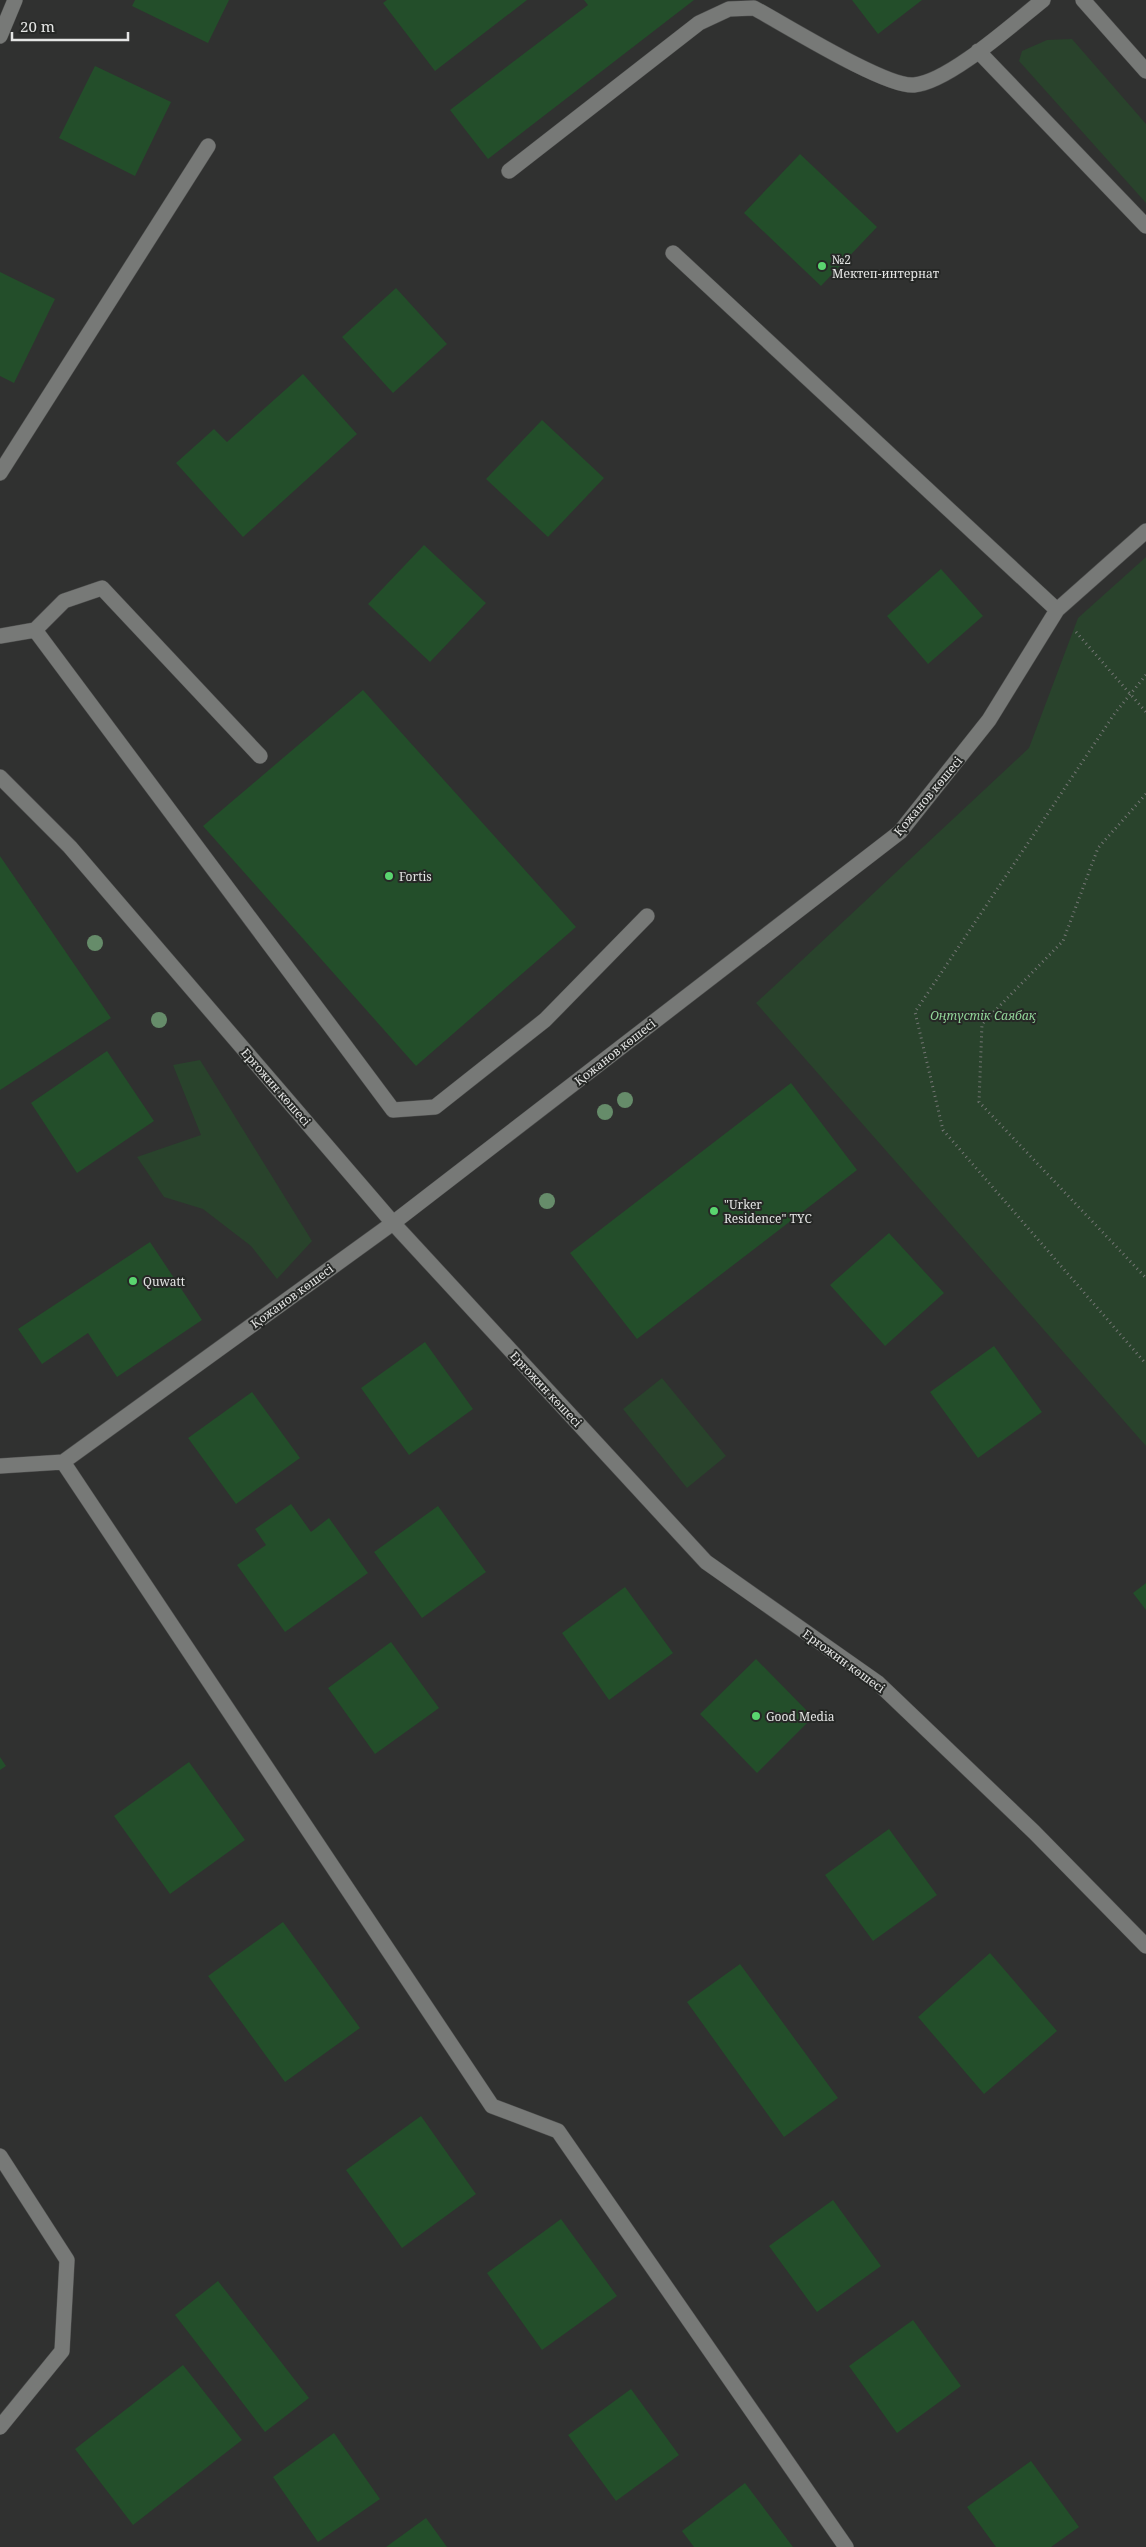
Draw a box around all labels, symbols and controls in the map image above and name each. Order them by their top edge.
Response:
scale bar [12,10,129,42]
text: 20 m [20,16,55,36]
place label: №2 Мектеп-интернат [832,251,940,282]
marker: №2 Мектеп-интернат [816,260,828,272]
street label: Қожанов көшесі [890,753,966,839]
place label: Fortis [399,868,432,885]
marker: Fortis [383,870,395,882]
park label: Оңтүстік Саябақ [930,1007,1037,1024]
street label: Қожанов көшесі [571,1015,659,1089]
street label: Ерғожин көшесі [237,1044,315,1130]
place label: "Urker Residence" ТҮС [724,1196,812,1227]
marker: "Urker Residence" ТҮС [708,1205,720,1217]
street label: Қожанов көшесі [247,1260,337,1332]
place label: Quwatt [143,1273,185,1290]
marker: Quwatt [127,1275,139,1287]
street label: Ерғожин көшесі [506,1347,586,1431]
street label: Ерғожин көшесі [799,1625,889,1697]
place label: Good Media [766,1708,835,1725]
marker: Good Media [750,1710,762,1722]

